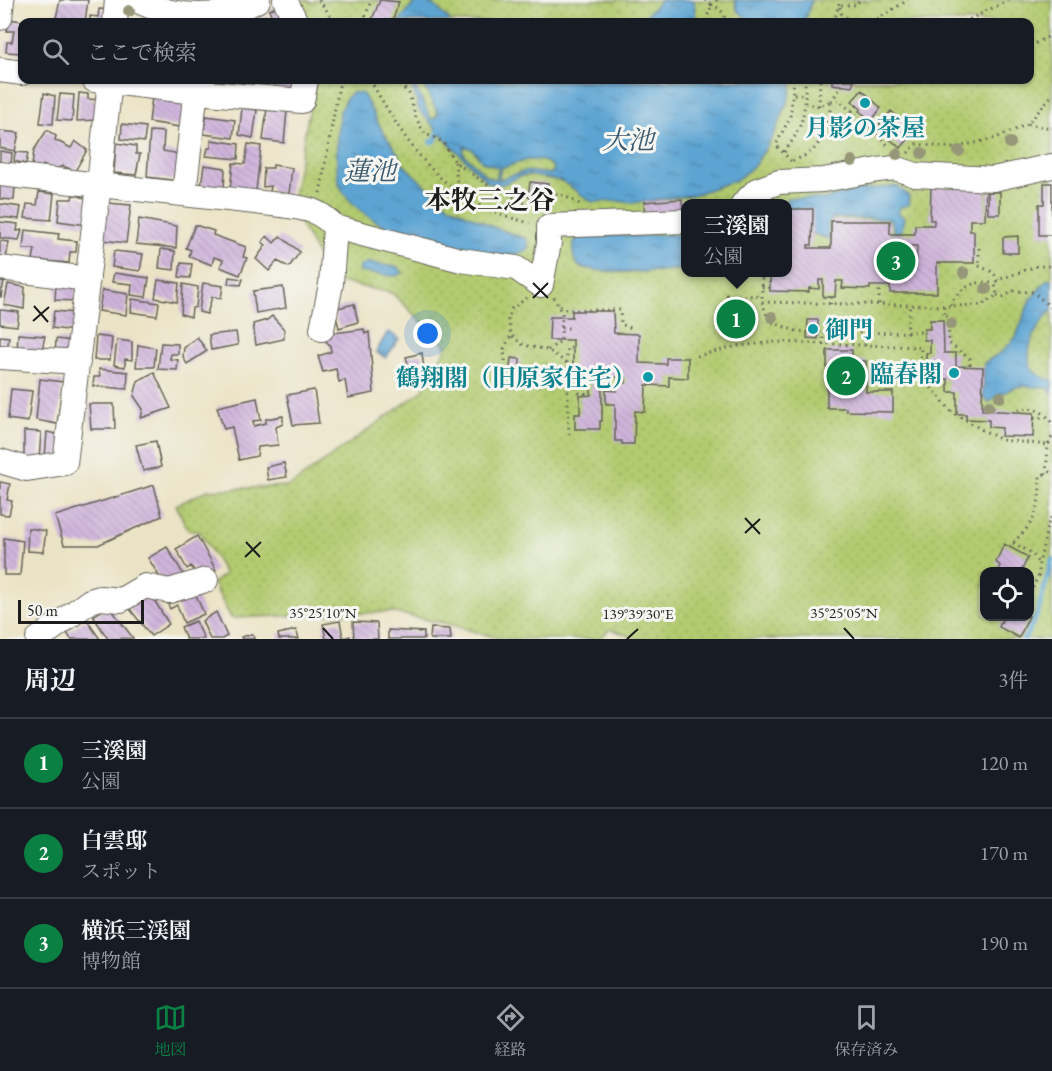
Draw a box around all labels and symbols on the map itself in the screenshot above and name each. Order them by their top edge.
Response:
marker: 月影の茶屋 [858,96,872,110]
place label: 月影の茶屋 [805,112,925,143]
water label: 大池 [602,123,657,157]
water label: 蓮池 [344,154,399,188]
district label: 本牧三之谷 [425,183,555,217]
pin: 3 [876,238,916,284]
pin: 1 [716,296,756,342]
place label: 御門 [825,314,873,345]
your location [413,319,442,348]
marker: 御門 [806,322,820,336]
pin: 2 [826,354,866,398]
place label: 臨春閣 [870,358,942,389]
place label: 鶴翔閣（旧原家住宅） [396,362,636,393]
marker: 臨春閣 [947,366,961,380]
marker: 鶴翔閣（旧原家住宅） [641,370,655,384]
scale bar [18,597,144,624]
text: 35°25'10"N [289,603,357,622]
text: 35°25'05"N [810,603,878,622]
text: 139°39'30"E [602,604,674,623]

